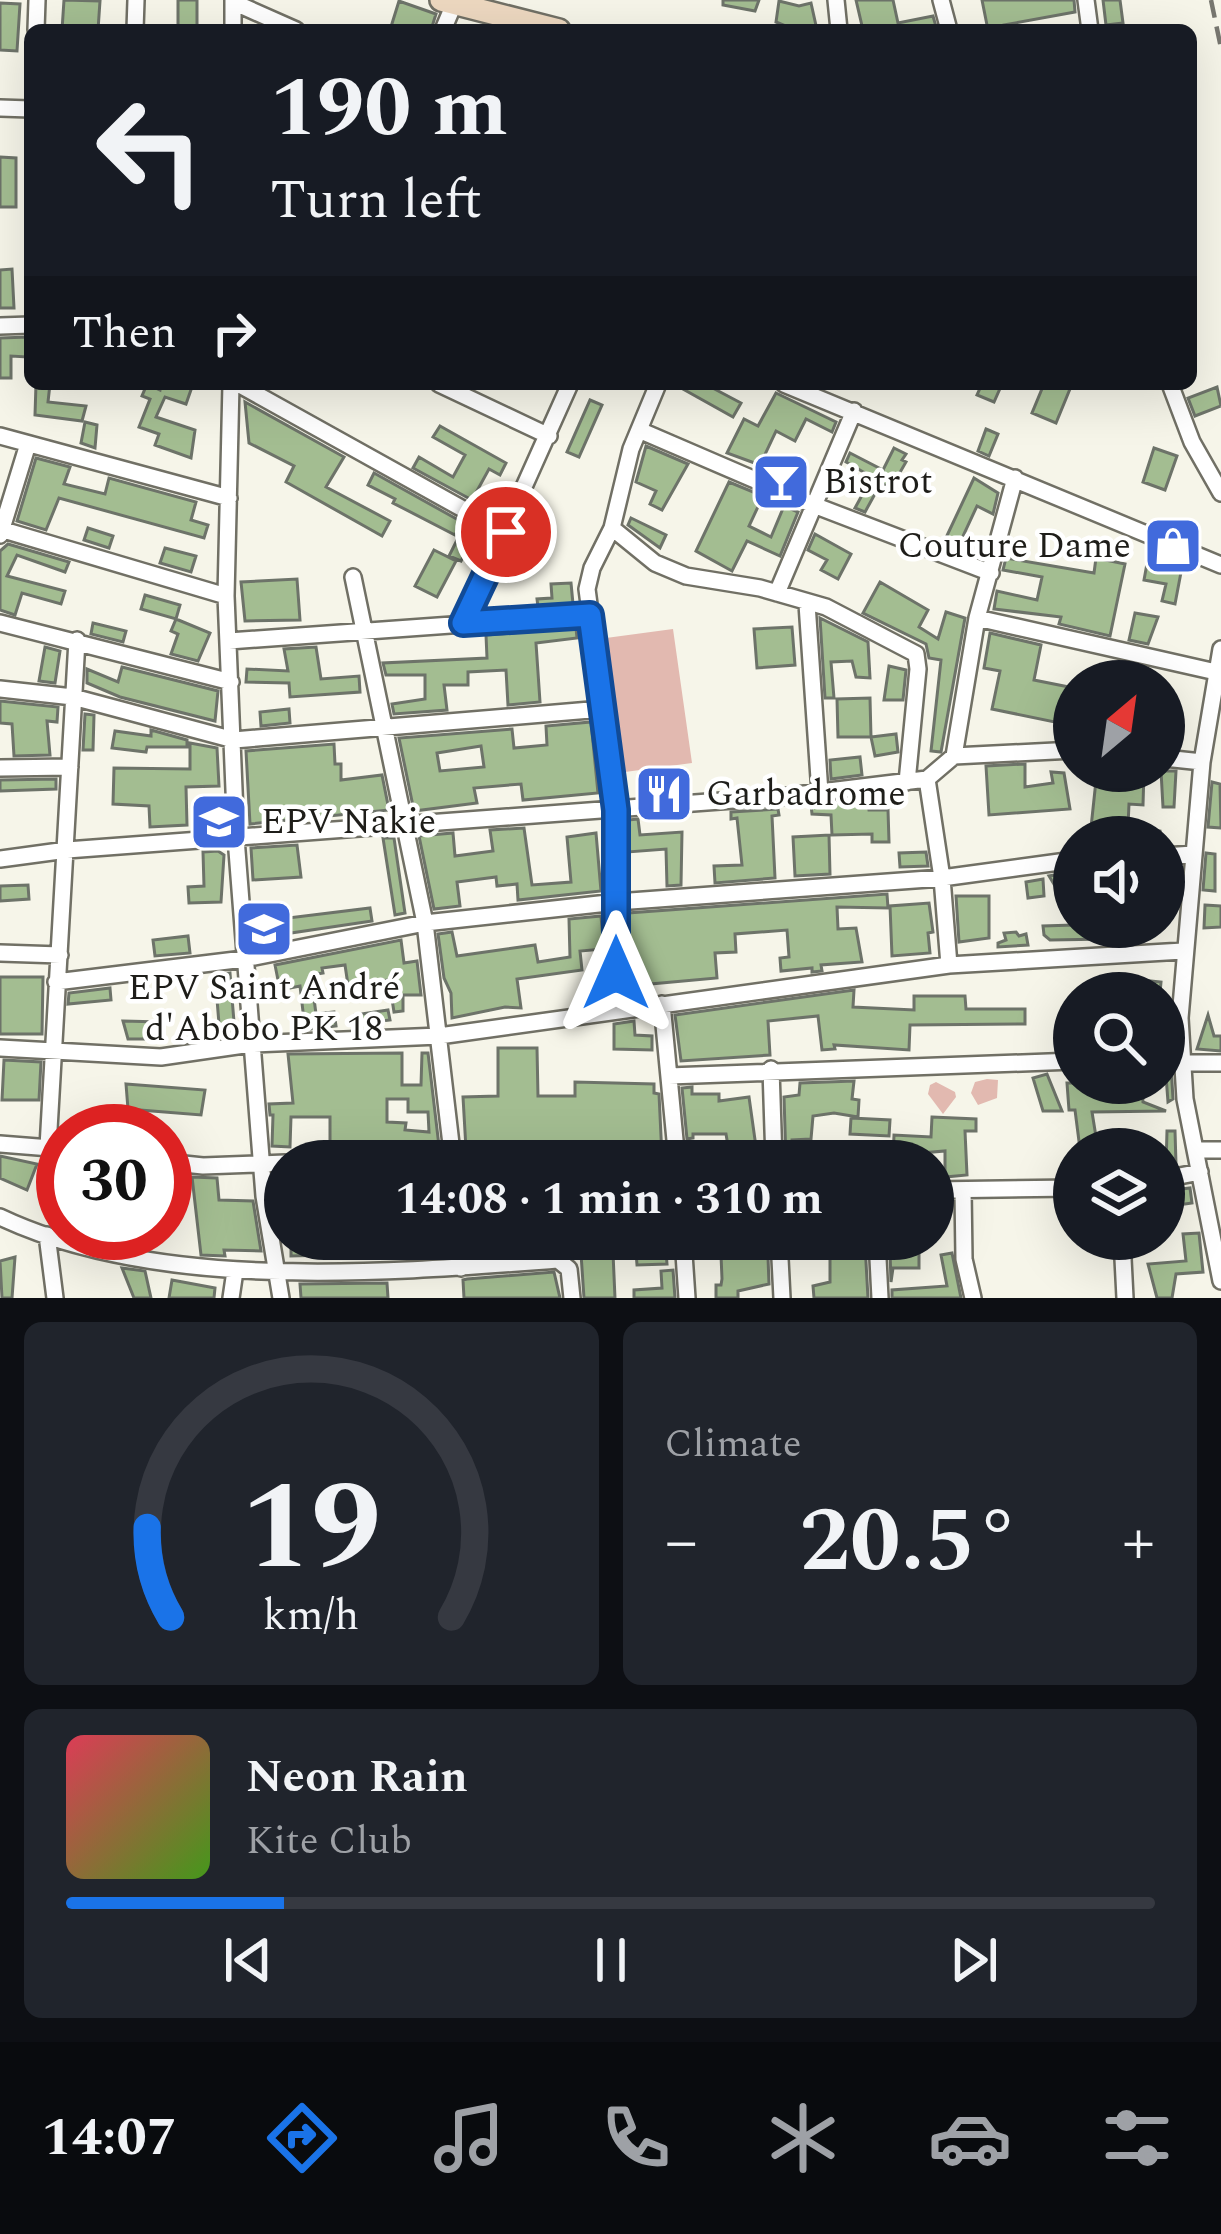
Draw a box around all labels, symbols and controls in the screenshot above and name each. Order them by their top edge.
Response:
text: 190 m [270,45,508,173]
icon: left [72,72,228,228]
text: Turn left [270,160,482,242]
text: Then [72,299,177,368]
icon: right [201,300,267,366]
bar icon: Bistrot [750,451,812,513]
place label: Bistrot [823,455,933,510]
pin [455,481,557,583]
icon: arrive [473,499,539,565]
shop icon: Couture Dame [1142,515,1204,577]
place label: Couture Dame [898,519,1131,574]
north arrow [1053,660,1185,792]
map controls [1053,660,1185,1260]
restaurant icon: Garbadrome [633,763,695,825]
place label: Garbadrome [706,767,906,822]
school or university icon: EPV Nakie [188,791,250,853]
place label: EPV Nakie [261,795,436,850]
button: sound [1053,816,1185,948]
school or university icon: EPV Saint André d'Abobo PK 18 [233,898,295,960]
position arrow [553,910,679,1036]
place label: EPV Saint André d'Abobo PK 18 [128,961,400,1057]
button: search [1053,972,1185,1104]
speed limit sign: 30 [36,1104,192,1260]
button: layers [1053,1128,1185,1260]
text: 14:08 · 1 min · 310 m [395,1165,823,1234]
text: Climate [665,1415,802,1474]
text: 19 [241,1434,381,1624]
text: 20.5° [799,1474,1020,1611]
text: − [665,1492,698,1593]
text: + [1122,1492,1155,1593]
text: km/h [263,1583,360,1648]
text: Neon Rain [246,1743,468,1812]
text: Kite Club [246,1812,412,1871]
icon: previous [215,1927,281,1993]
icon: pause [578,1927,644,1993]
icon: next [941,1927,1007,1993]
icon: directions [260,2096,344,2180]
icon: music [427,2096,511,2180]
icon: phone [594,2096,678,2180]
icon: climate [761,2096,845,2180]
icon: car [928,2096,1012,2180]
icon: filters [1095,2096,1179,2180]
text: 14:07 [42,2097,177,2179]

